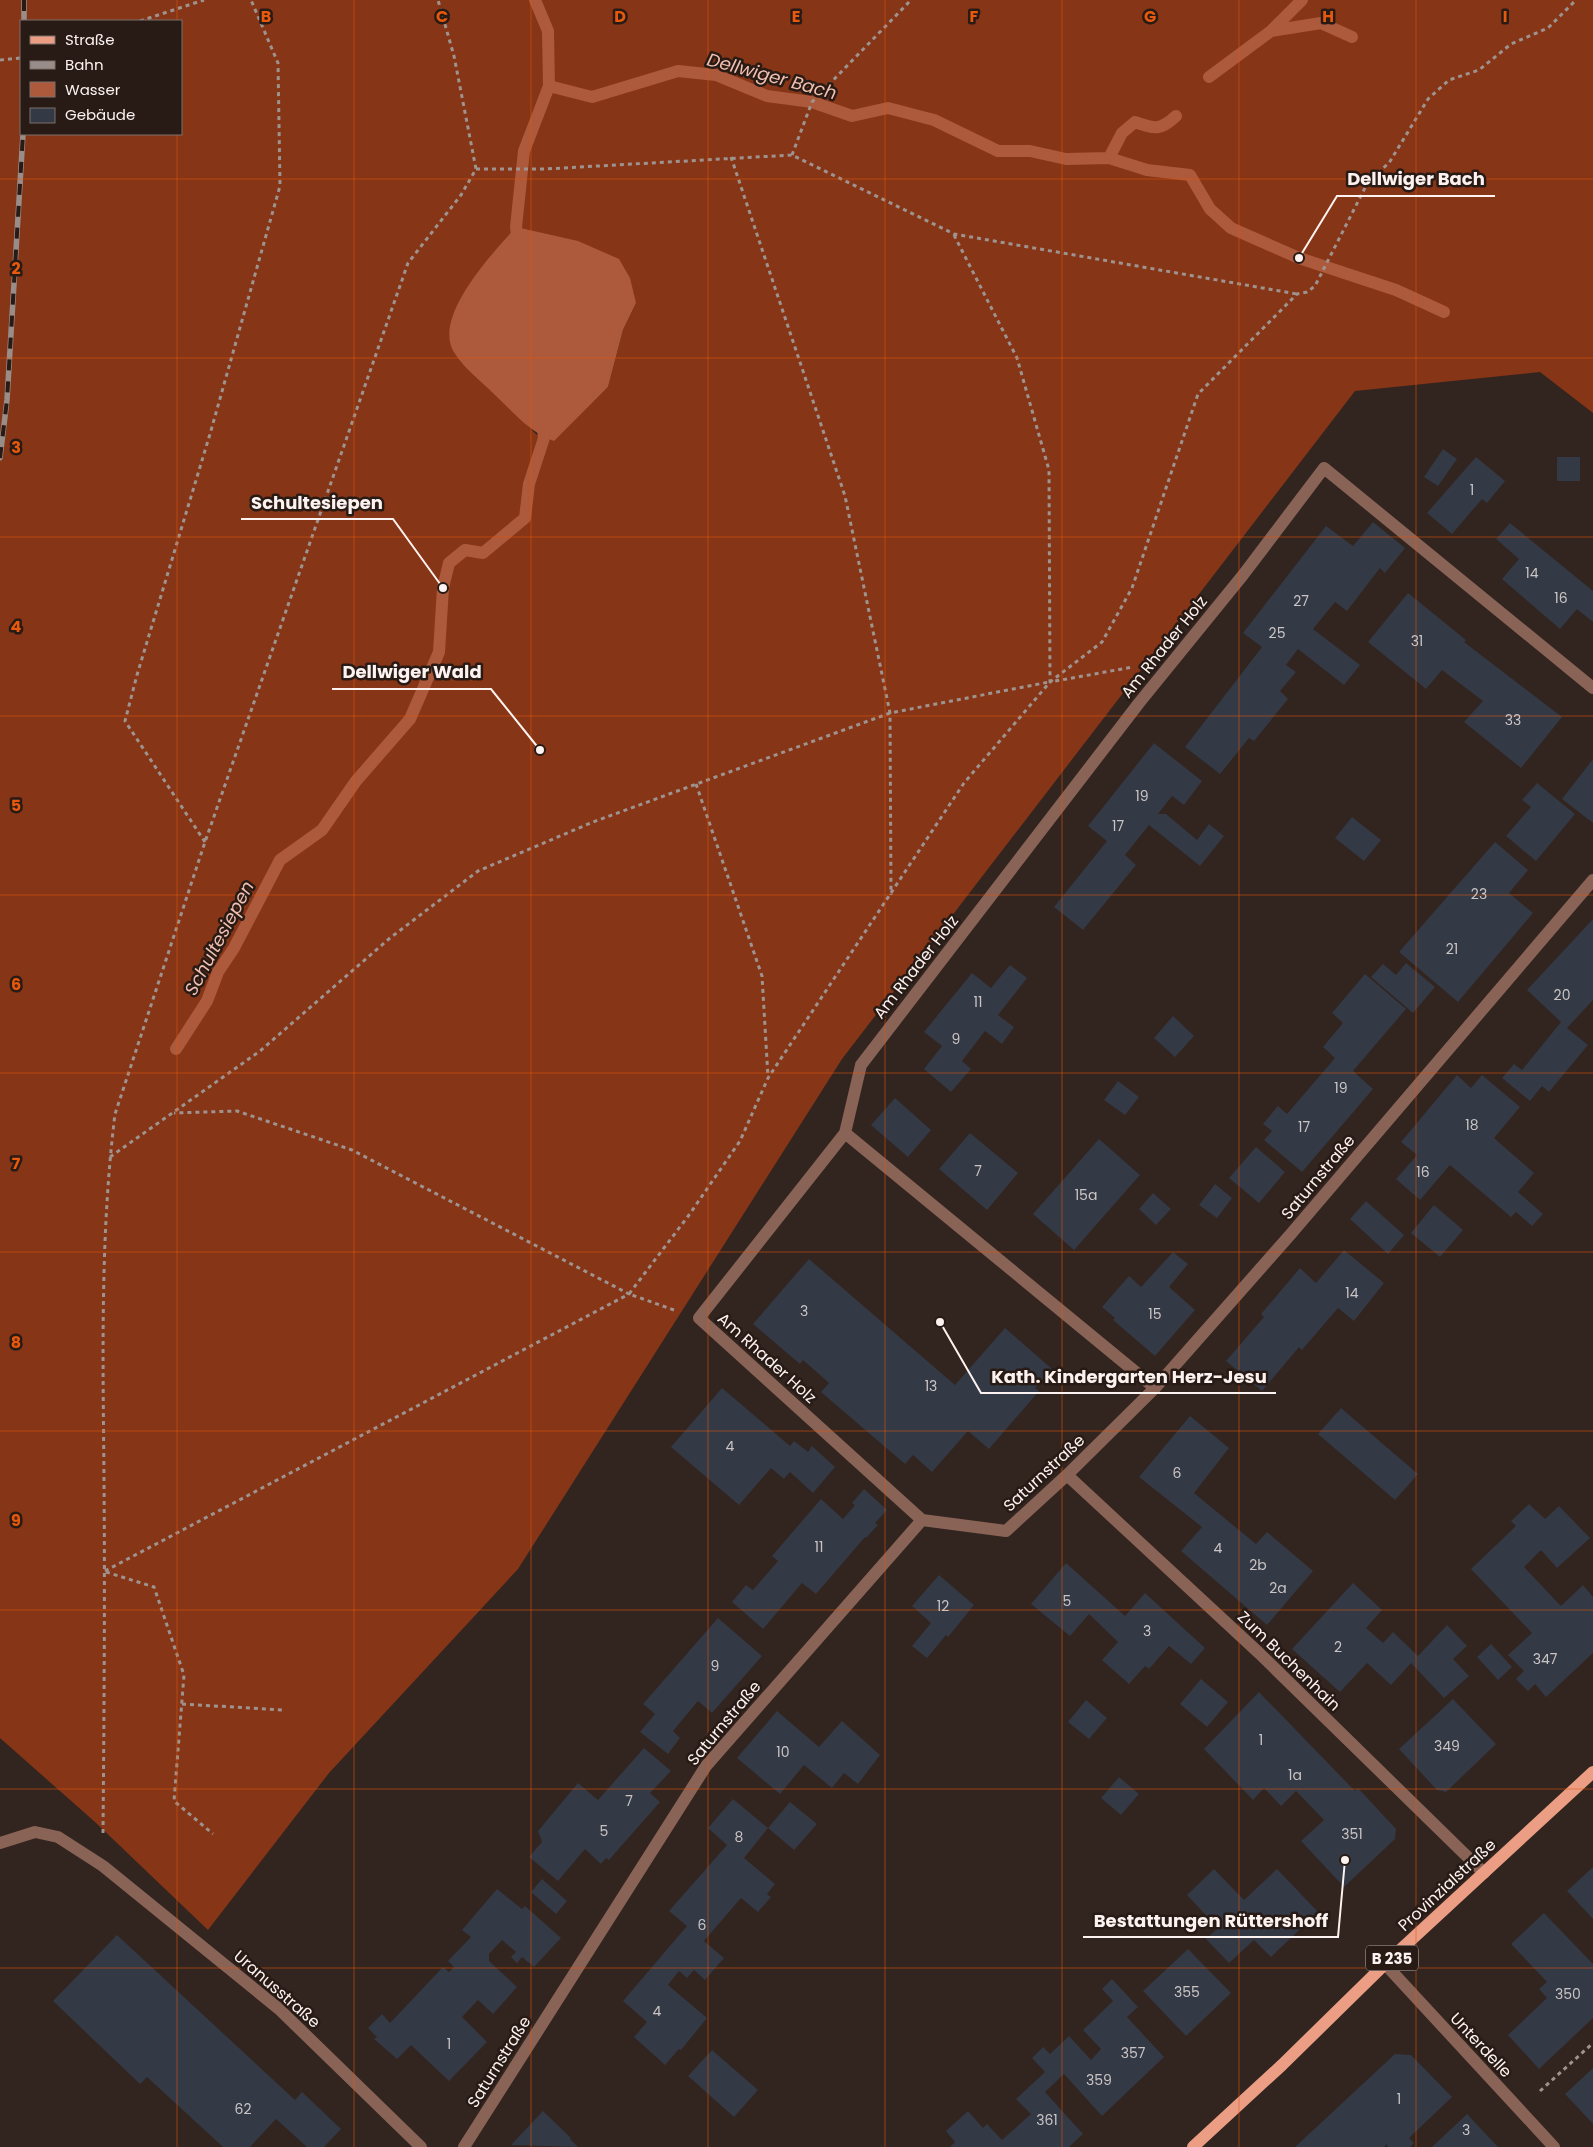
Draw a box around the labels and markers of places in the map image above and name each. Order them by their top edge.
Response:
callout: Dellwiger Bach [1337,163,1495,196]
callout: Schultesiepen [241,486,393,519]
callout: Dellwiger Wald [332,656,491,689]
callout: Kath. Kindergarten Herz-Jesu [981,1360,1276,1393]
callout: Bestattungen Rüttershoff [1083,1904,1338,1937]

